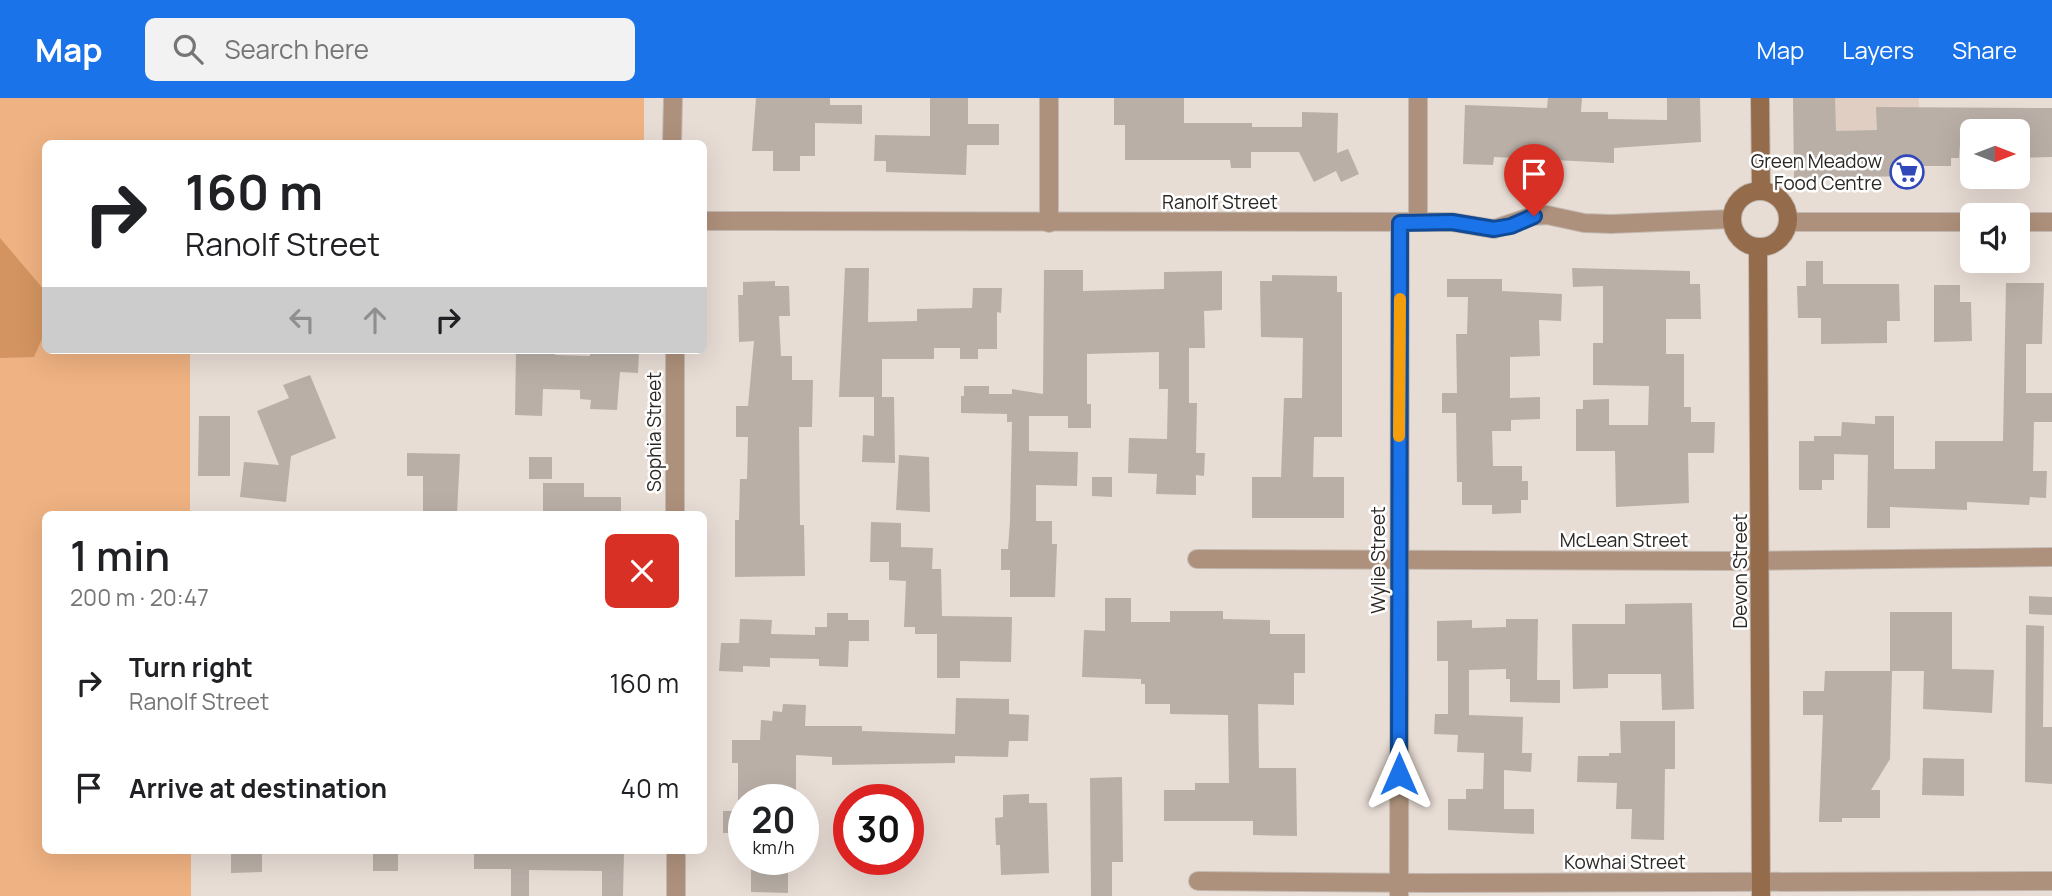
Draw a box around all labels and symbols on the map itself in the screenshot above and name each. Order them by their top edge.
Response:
north arrow [1960,119,2030,189]
pin [1504,144,1564,216]
place label: Green Meadow Food Centre [1751,148,1882,196]
supermarket icon: Green Meadow Food Centre [1888,153,1926,191]
street label: Ranolf Street [1162,189,1278,215]
street label: Sophia Street [641,372,667,492]
street label: Wylie Street [1365,506,1391,614]
street label: Devon Street [1727,514,1753,628]
street label: McLean Street [1560,527,1688,553]
position arrow [1362,737,1436,811]
speed limit sign: 30 [833,784,924,875]
street label: Kowhai Street [1564,849,1686,875]

